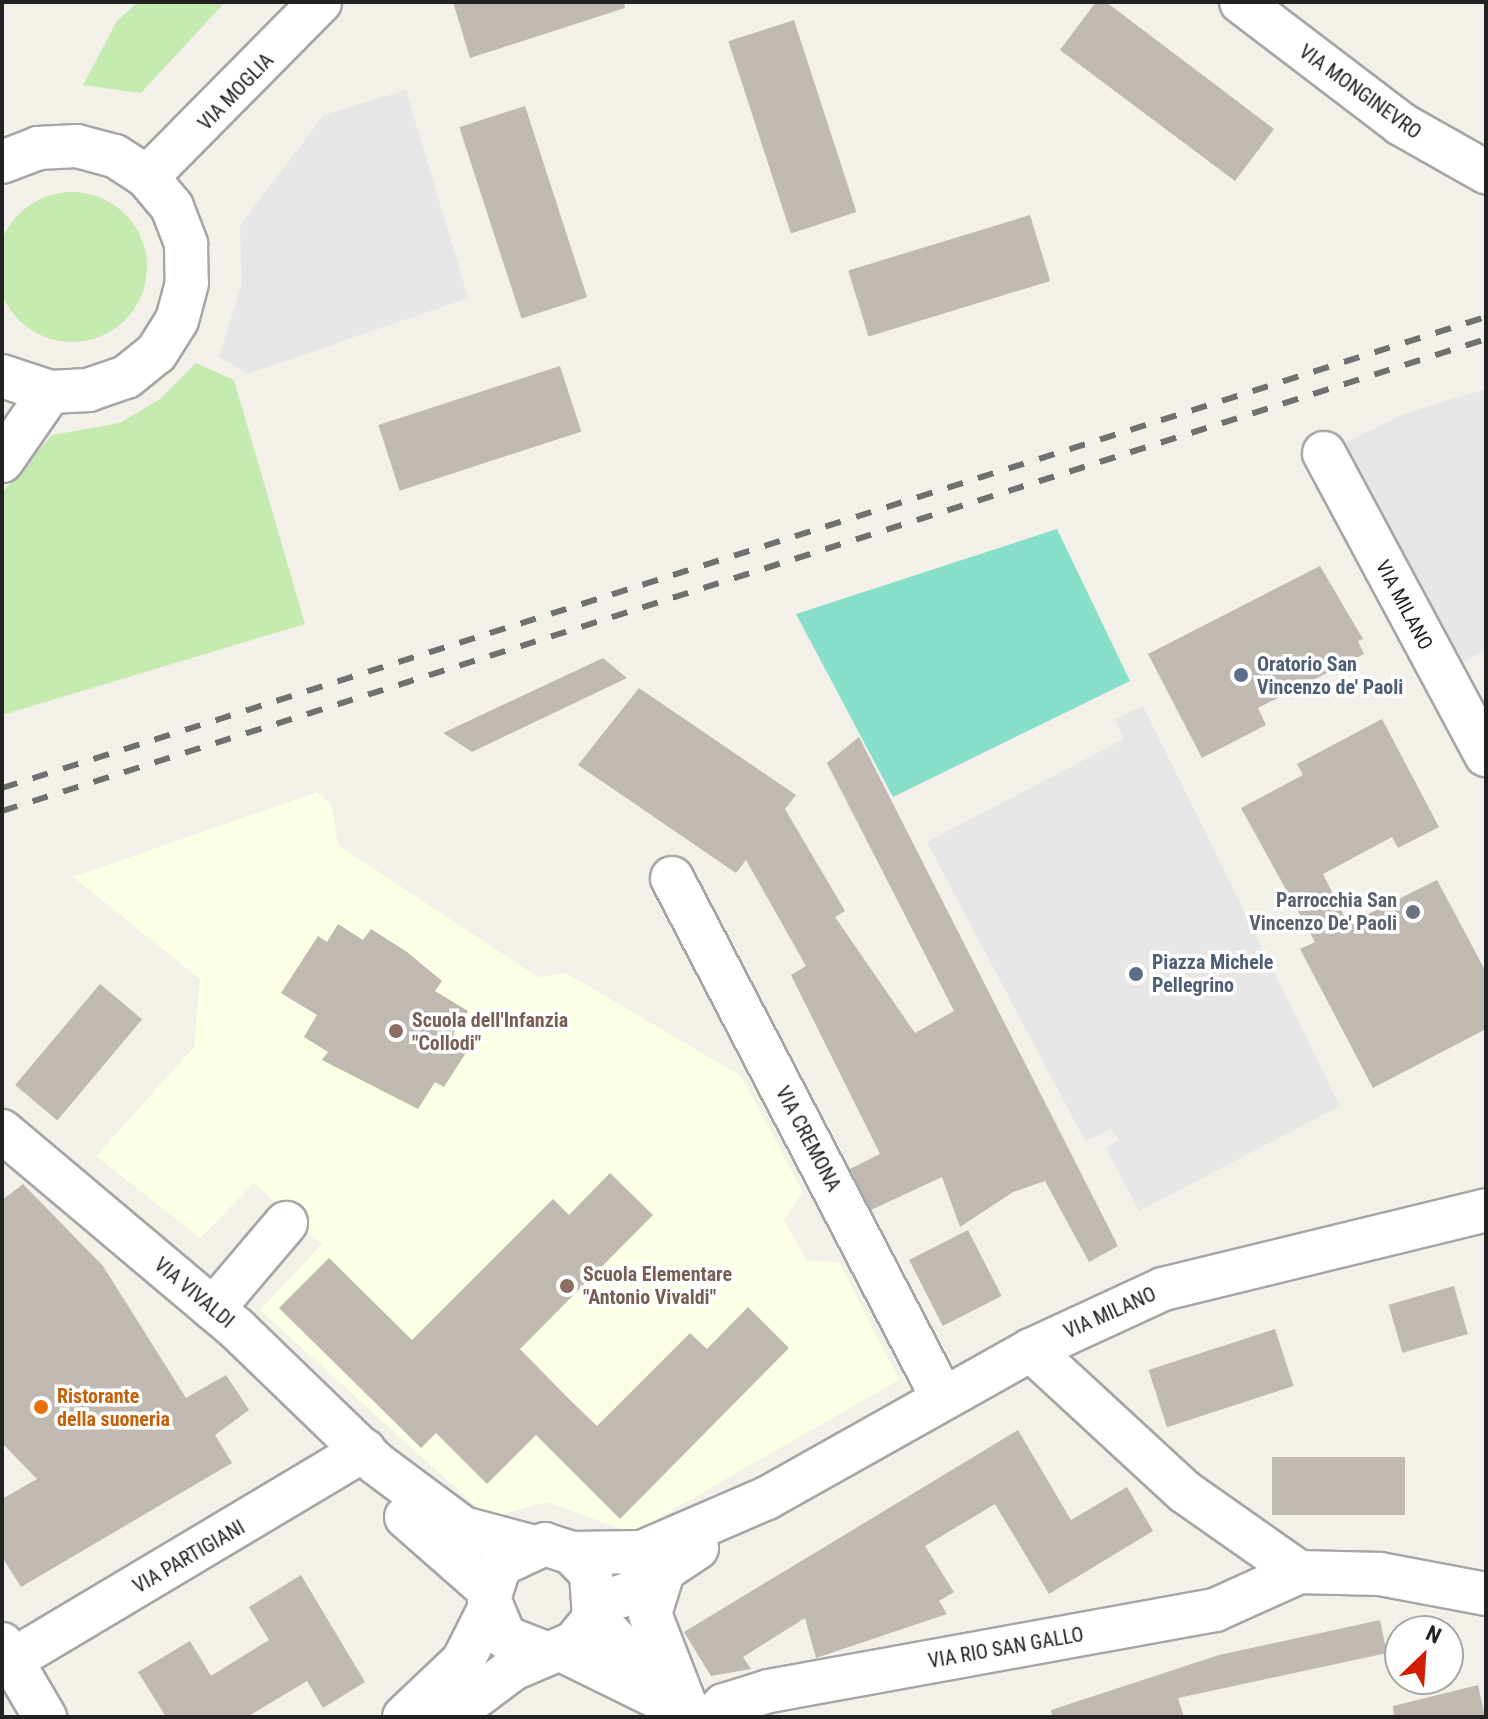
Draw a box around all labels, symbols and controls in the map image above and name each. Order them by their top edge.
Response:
street label: VIA MONGINEVRO [1294,40,1426,144]
street label: VIA MOGLIA [193,49,279,135]
street label: VIA MILANO [1370,556,1438,654]
place label: Oratorio San Vincenzo de' Paoli [1257,652,1403,699]
marker: Oratorio San Vincenzo de' Paoli [1232,666,1250,684]
place label: Parrocchia San Vincenzo De' Paoli [1249,888,1397,935]
marker: Parrocchia San Vincenzo De' Paoli [1404,903,1422,921]
place label: Piazza Michele Pellegrino [1152,950,1273,997]
marker: Piazza Michele Pellegrino [1127,965,1145,983]
place label: Scuola dell'Infanzia "Collodi" [412,1008,568,1055]
marker: Scuola dell'Infanzia "Collodi" [387,1022,405,1040]
street label: VIA CREMONA [770,1082,846,1196]
street label: VIA VIVALDI [149,1253,239,1333]
place label: Scuola Elementare "Antonio Vivaldi" [583,1262,732,1309]
marker: Scuola Elementare "Antonio Vivaldi" [558,1277,576,1295]
street label: VIA MILANO [1060,1282,1160,1344]
place label: Ristorante della suoneria [57,1384,170,1431]
marker: Ristorante della suoneria [32,1398,50,1416]
street label: VIA PARTIGIANI [129,1515,249,1599]
north arrow [1384,1615,1464,1695]
text: N [1422,1620,1445,1649]
street label: VIA RIO SAN GALLO [926,1623,1086,1673]

